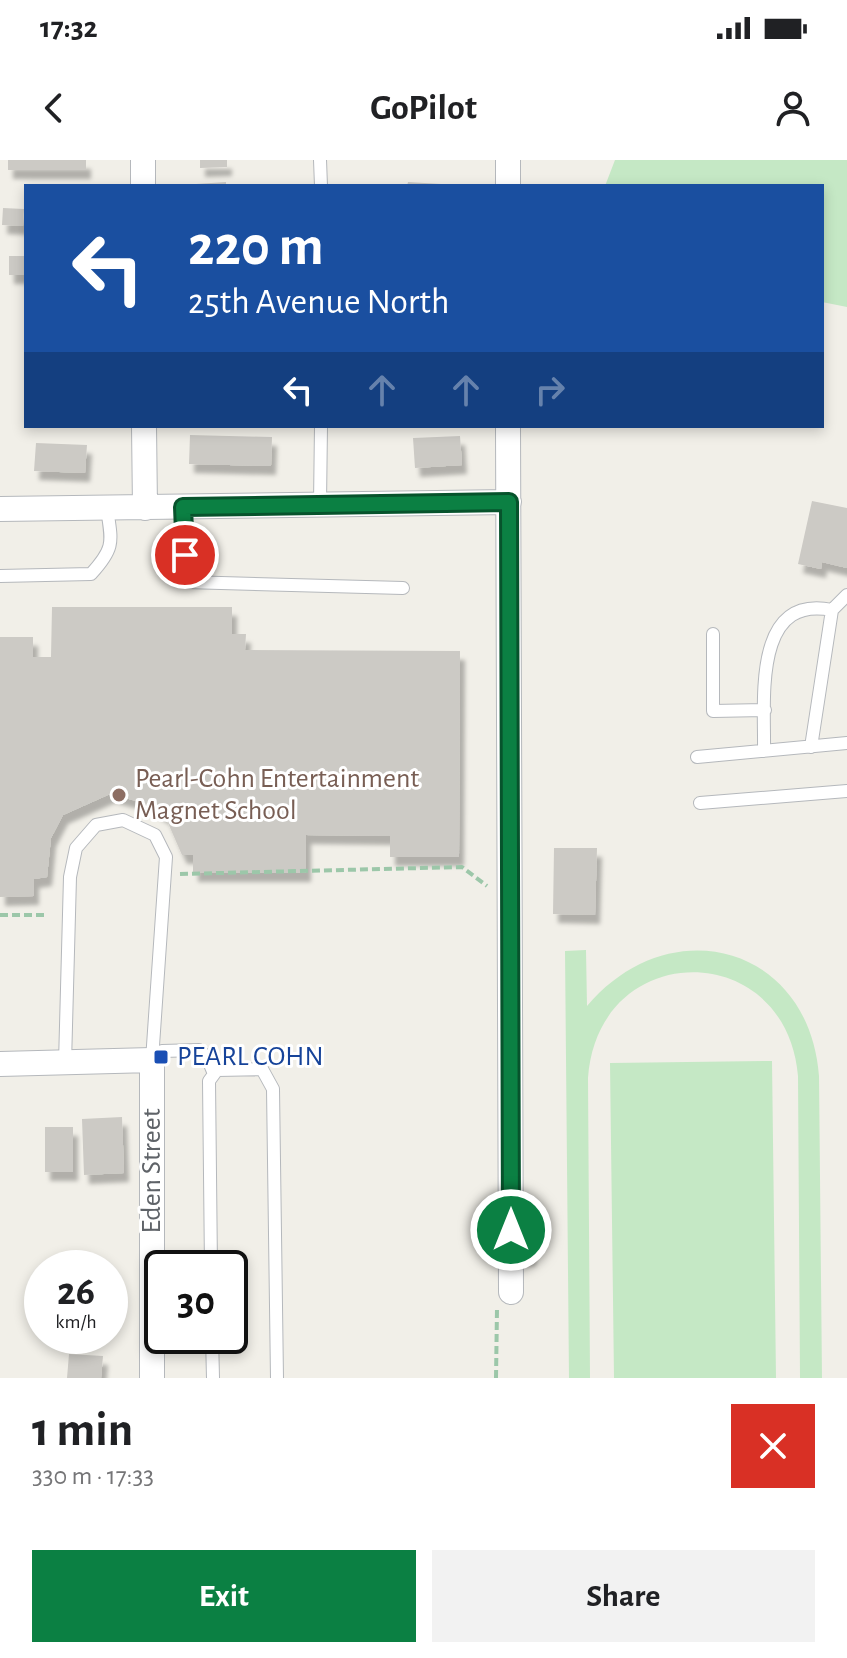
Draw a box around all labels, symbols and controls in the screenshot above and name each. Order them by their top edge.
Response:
text: 17:32 [40,13,98,43]
icon: back [32,86,76,130]
icon: person [771,86,815,130]
text: GoPilot [370,90,477,126]
icon: left [56,216,160,320]
text: 220 m [188,219,324,275]
text: 25th Avenue North [188,284,449,320]
icon: left [276,368,320,412]
icon: ahead [360,368,404,412]
icon: ahead [444,368,488,412]
icon: right [528,368,572,412]
pin [151,521,219,589]
icon: arrive [163,533,207,577]
place label: Pearl-Cohn Entertainment Magnet School [135,765,419,825]
marker: Pearl-Cohn Entertainment Magnet School [110,786,128,804]
place label: PEARL COHN [177,1043,324,1071]
marker: PEARL COHN [152,1048,170,1066]
street label: Eden Street [138,1108,166,1234]
position arrow [469,1188,553,1272]
speed limit sign: 30 [144,1250,248,1354]
text: 26 [57,1272,95,1312]
text: km/h [55,1312,97,1332]
button: close [731,1404,815,1488]
text: 1 min [32,1407,133,1455]
text: 330 m · 17:33 [32,1463,154,1489]
button: Exit [32,1550,416,1642]
button: Share [432,1550,815,1642]

